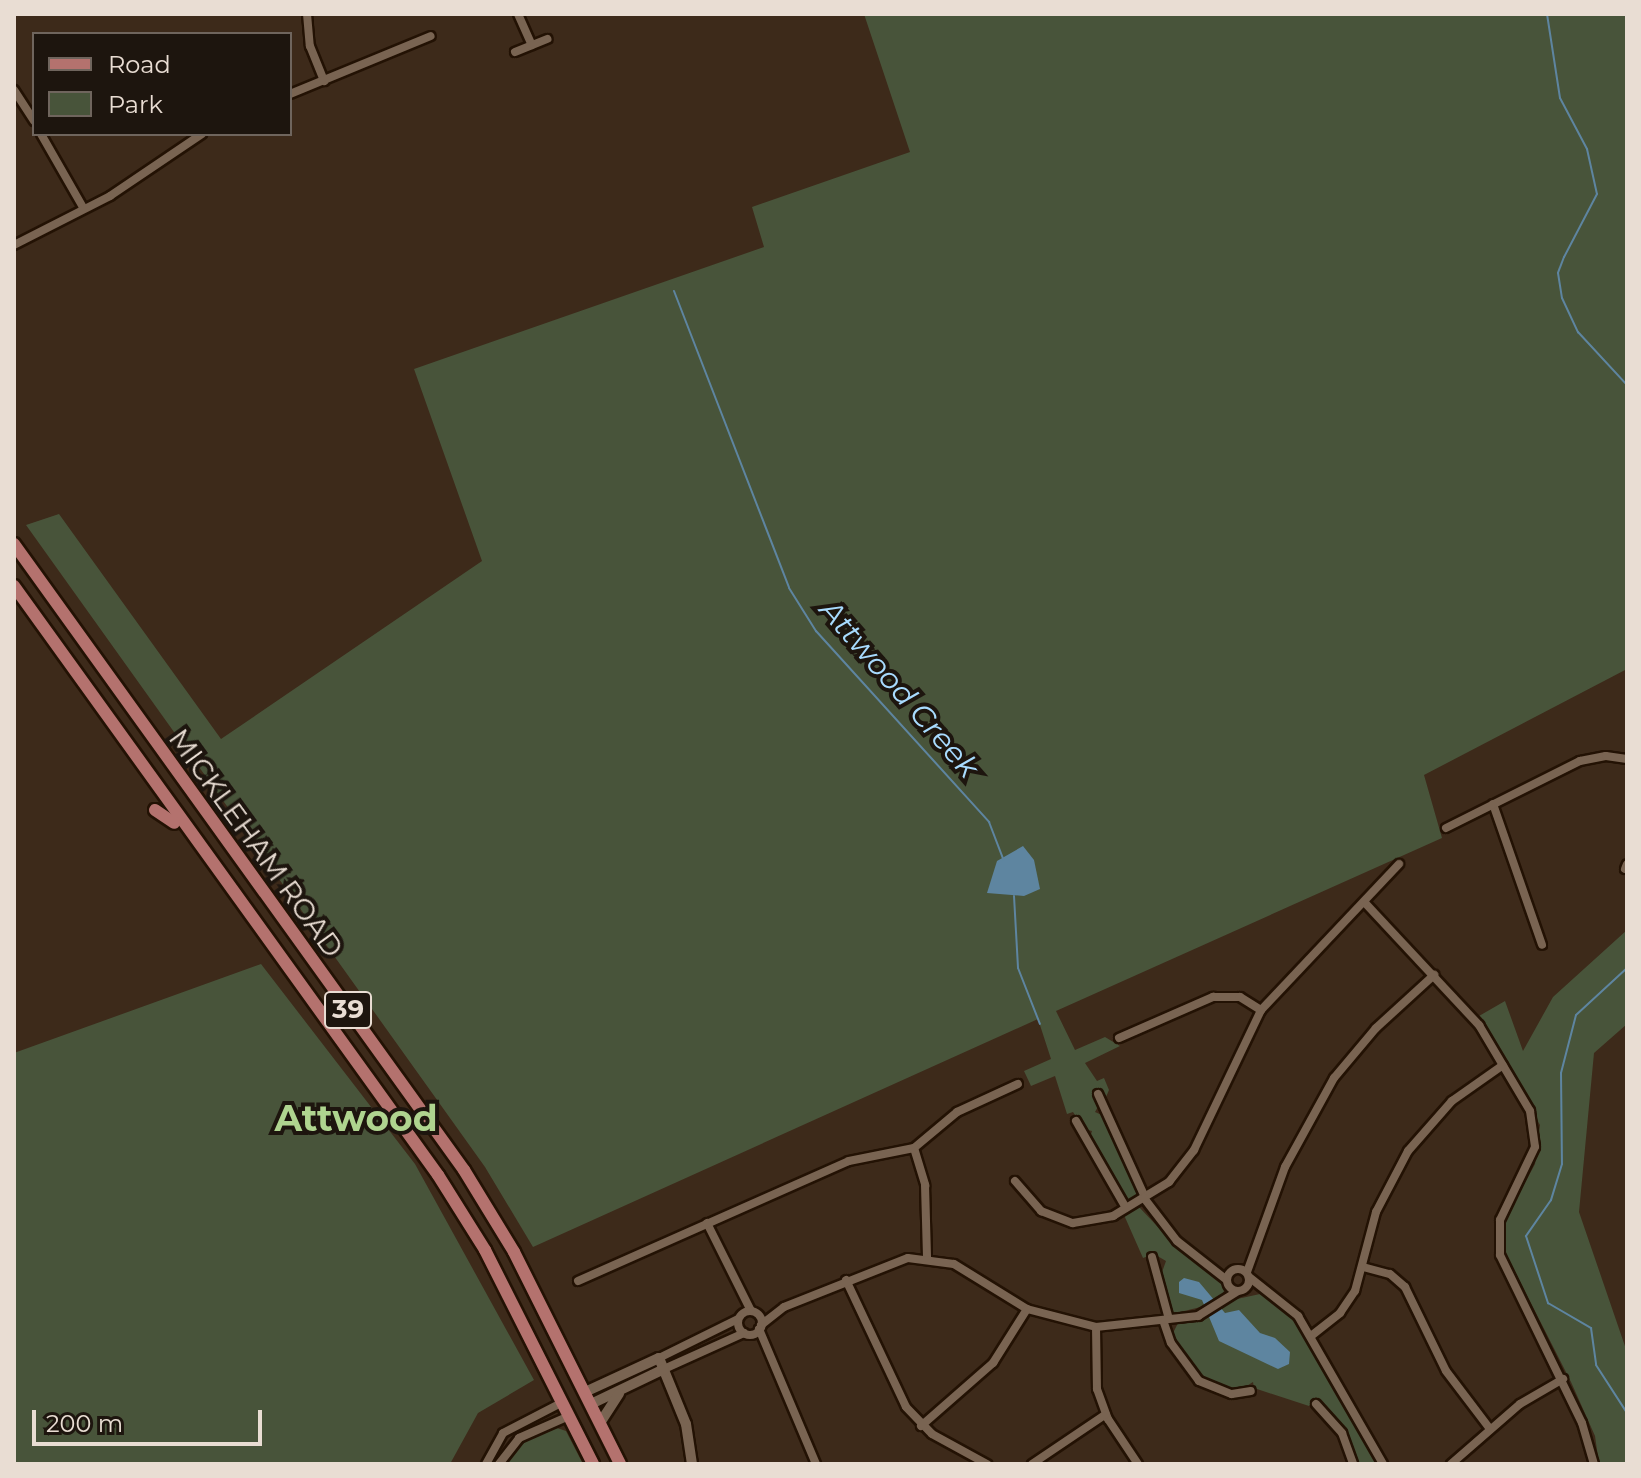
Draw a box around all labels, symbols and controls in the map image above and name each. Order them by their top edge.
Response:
legend [32,32,292,136]
text: Road [108,50,171,79]
text: Park [108,90,163,119]
water label: Attwood Creek [812,593,986,785]
street label: MICKLEHAM ROAD [162,722,350,964]
road number: 39 [324,988,372,1032]
district label: Attwood [274,1097,438,1141]
scale bar [36,1394,266,1444]
text: 200 m [46,1409,123,1438]

